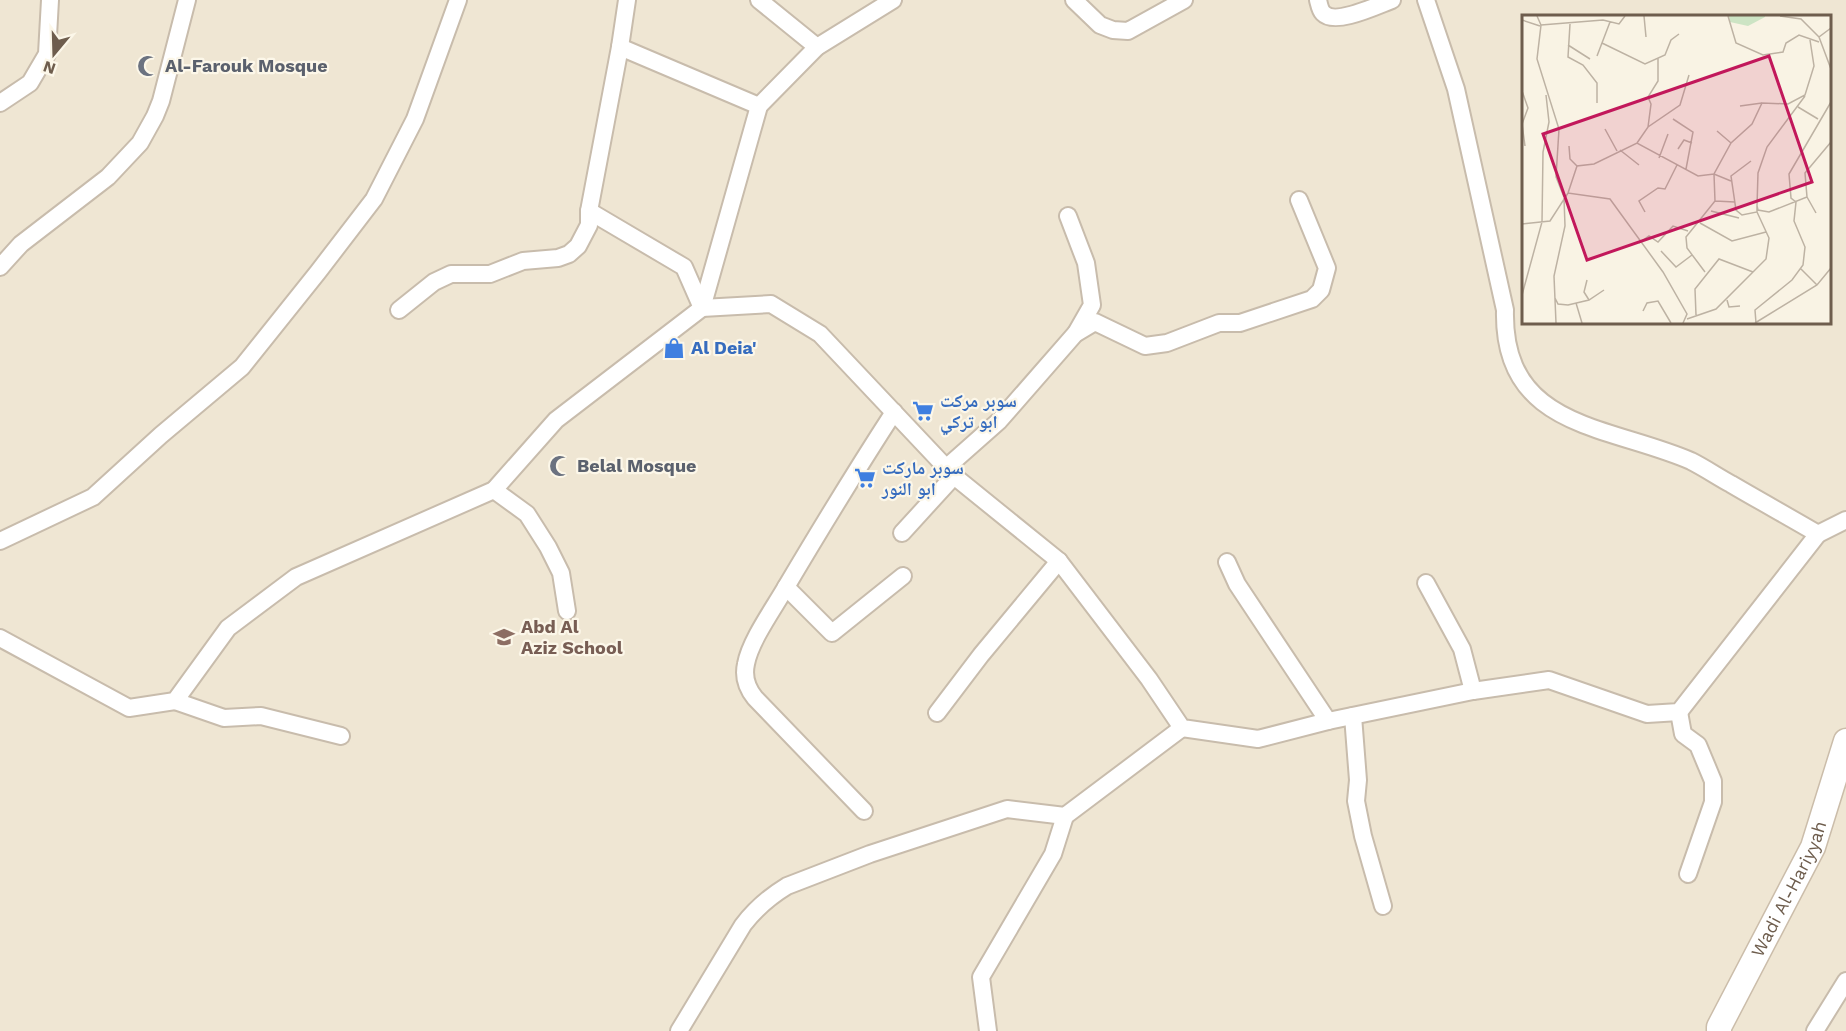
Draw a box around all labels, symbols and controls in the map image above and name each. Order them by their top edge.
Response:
inset map [1522,15,1831,324]
north arrow [24,24,84,84]
mosque icon: Al-Farouk Mosque [136,54,160,78]
place label: Al-Farouk Mosque [165,55,328,76]
text: N [41,57,58,79]
shop icon: Al Deia' [662,336,686,360]
place label: Al Deia' [691,337,757,358]
place label: سوبر مركت ابو تركي [940,390,1017,436]
supermarket icon: سوبر مركت ابو تركي [911,399,935,423]
mosque icon: Belal Mosque [548,454,572,478]
place label: Belal Mosque [577,455,696,476]
place label: سوبر ماركت ابو النور [881,457,964,500]
supermarket icon: سوبر ماركت ابو النور [853,466,877,490]
place label: Abd Al Aziz School [521,616,623,658]
school or university icon: Abd Al Aziz School [492,625,516,649]
street label: Wadi Al-Hariyyah [1746,818,1830,960]

